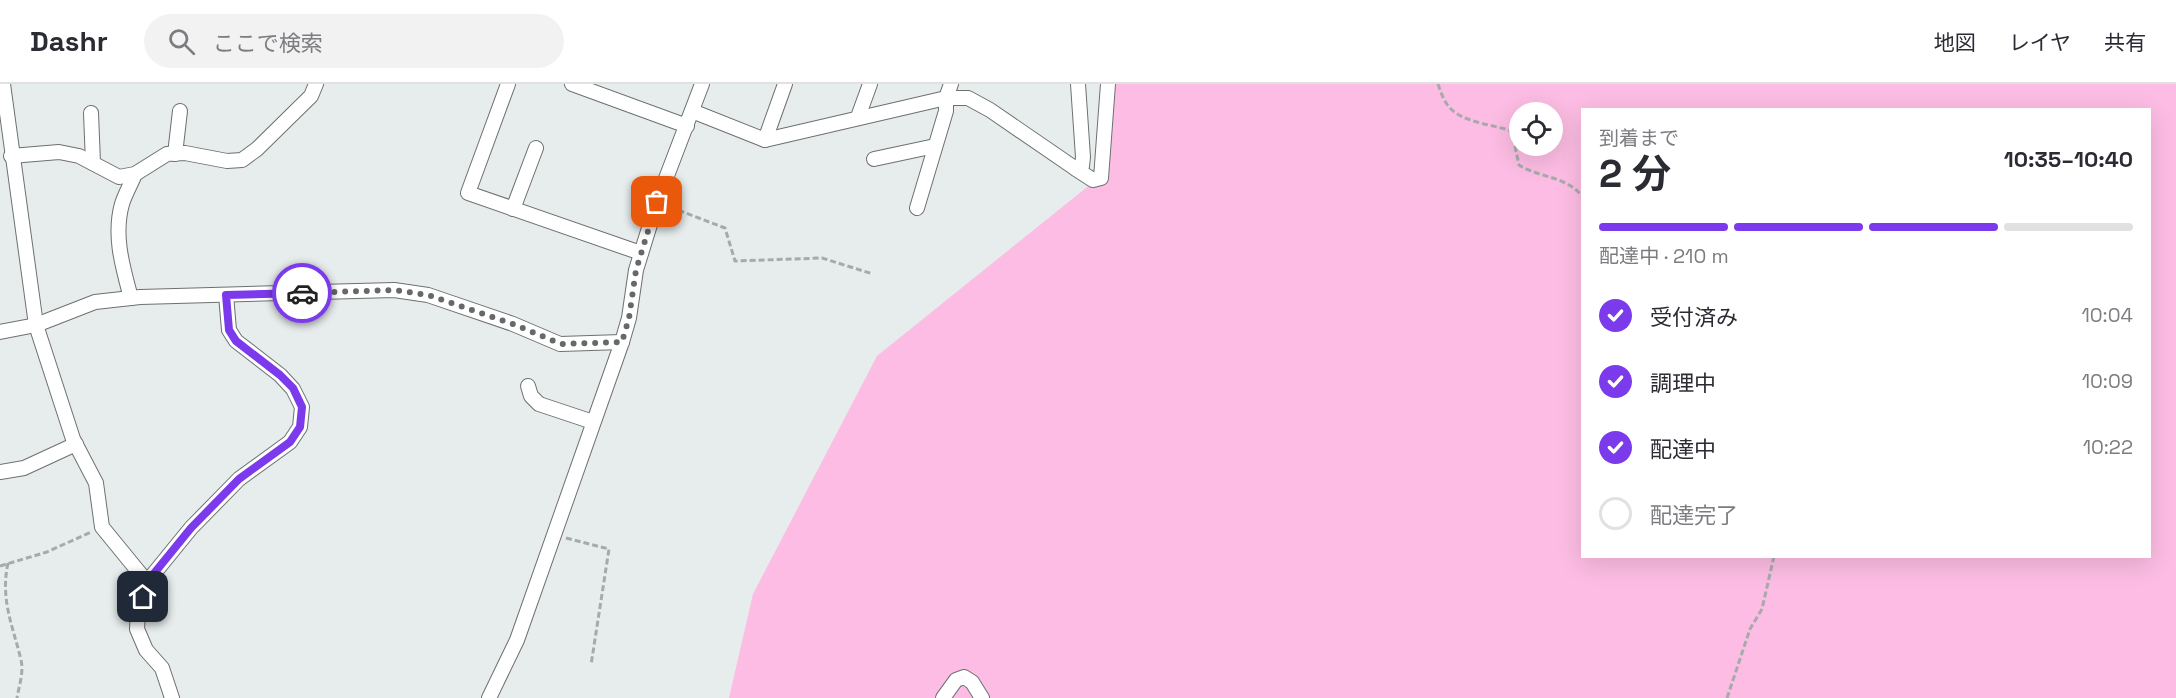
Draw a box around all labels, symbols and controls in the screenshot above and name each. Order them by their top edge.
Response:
search box [144,14,564,68]
text: Dashr [30,23,108,59]
icon: search [165,25,198,58]
text: ここで検索 [213,29,323,57]
text: 地図 [1934,29,1976,56]
text: レイヤ [2009,29,2071,56]
text: 共有 [2104,29,2146,56]
map controls [1509,102,1563,156]
button: locate [1509,102,1563,156]
text: 到着まで [1599,125,1679,151]
text: 10:35–10:40 [2004,145,2133,173]
text: 2 分 [1599,149,1671,198]
pin [631,176,682,227]
icon: bag [640,185,673,218]
text: 配達中 · 210 m [1599,243,1729,269]
courier [272,263,332,323]
icon: car [286,277,319,310]
icon: check [1599,299,1632,332]
text: 10:04 [2081,302,2133,328]
text: 受付済み [1650,303,1738,331]
icon: check [1599,365,1632,398]
text: 10:09 [2082,368,2133,394]
text: 調理中 [1650,369,1716,397]
icon: check [1599,431,1632,464]
text: 10:22 [2083,434,2133,460]
text: 配達中 [1650,435,1716,463]
text: 配達完了 [1650,501,1738,529]
pin [117,571,168,622]
icon: home [126,580,159,613]

